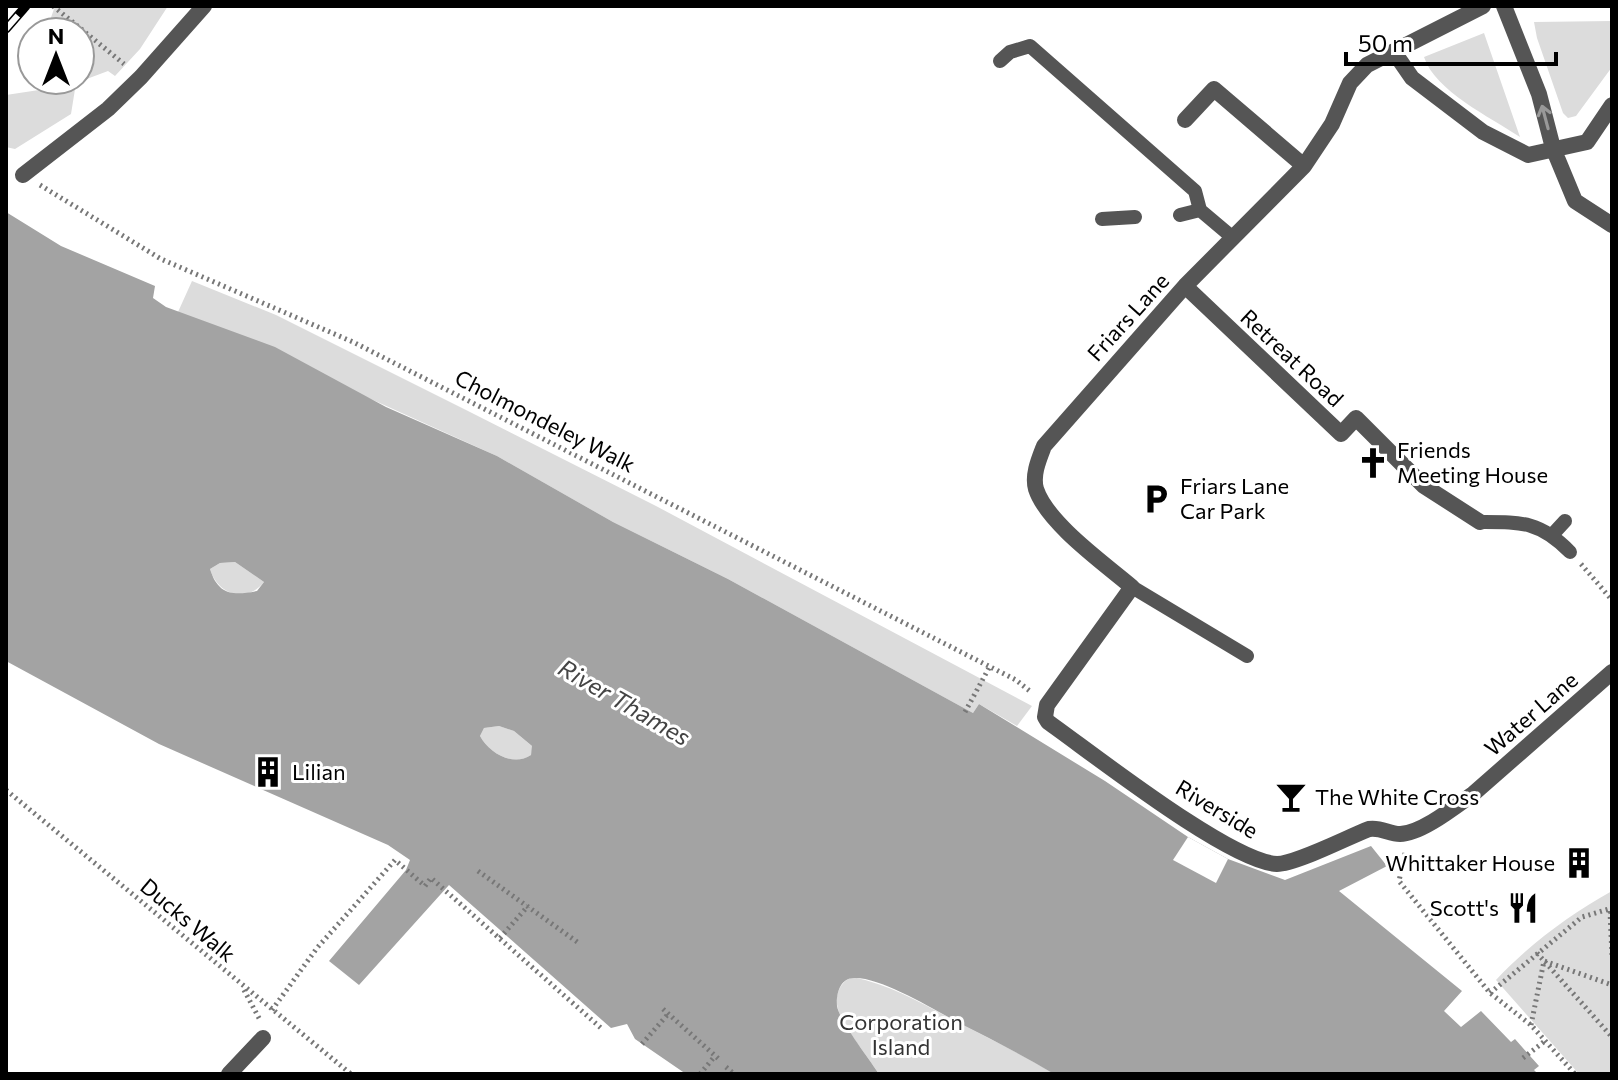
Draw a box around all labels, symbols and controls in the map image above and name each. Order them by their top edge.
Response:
north arrow [16,16,96,96]
scale bar [1346,16,1556,66]
text: N [48,22,64,49]
text: 50 m [1358,28,1413,57]
one-way arrow [1536,104,1551,130]
street label: Friars Lane [1081,267,1174,366]
street label: Retreat Road [1235,303,1349,412]
street label: Cholmondeley Walk [451,363,640,478]
place label: Friends Meeting House [1397,436,1548,488]
church icon: Friends Meeting House [1356,446,1390,480]
place label: Friars Lane Car Park [1180,472,1289,524]
parking icon: Friars Lane Car Park [1139,482,1173,516]
water label: River Thames [554,652,696,751]
street label: Water Lane [1479,666,1583,761]
building icon: Lilian [251,755,285,789]
place label: Lilian [292,758,346,785]
street label: Riverside [1171,773,1263,844]
bar icon: The White Cross [1274,780,1308,814]
place label: The White Cross [1315,783,1479,810]
building icon: Whittaker House [1562,846,1596,880]
place label: Whittaker House [1385,849,1555,876]
street label: Ducks Walk [135,872,241,967]
restaurant icon: Scott's [1506,891,1540,925]
place label: Scott's [1430,894,1499,921]
park label: Corporation Island [839,1008,963,1060]

